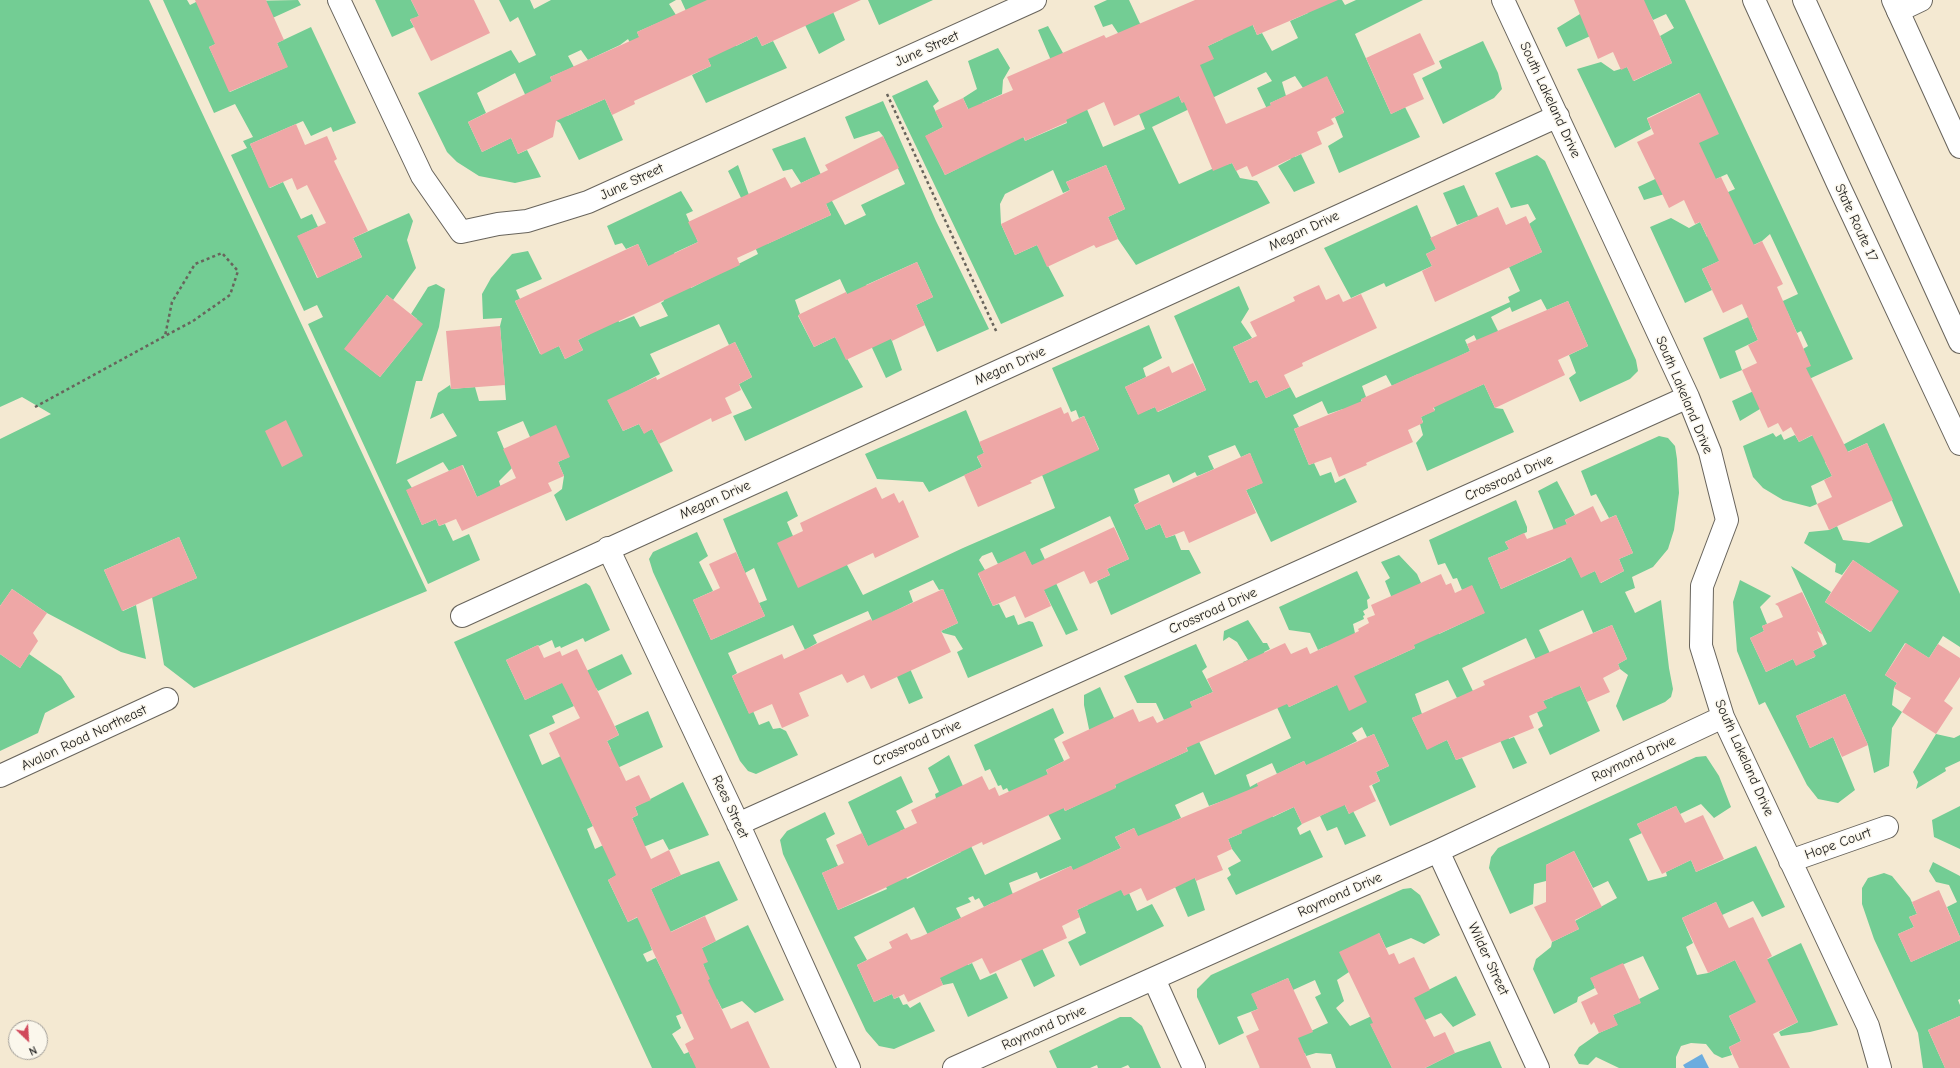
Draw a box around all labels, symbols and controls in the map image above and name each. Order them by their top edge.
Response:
street label: June Street [893,27,961,71]
street label: South Lakeland Drive [1516,39,1584,161]
street label: June Street [598,160,666,204]
street label: State Route 17 [1831,181,1881,265]
street label: Megan Drive [1266,207,1342,255]
street label: South Lakeland Drive [1652,334,1716,456]
street label: Megan Drive [972,343,1048,389]
street label: Crossroad Drive [1462,451,1556,505]
street label: Megan Drive [677,477,753,523]
street label: Crossroad Drive [1166,584,1260,638]
street label: South Lakeland Drive [1711,697,1777,819]
street label: Avalon Road Northeast [19,702,149,774]
street label: Crossroad Drive [870,716,964,770]
street label: Raymond Drive [1589,732,1679,786]
street label: Rees Street [708,773,752,841]
street label: Hope Court [1803,824,1873,864]
street label: Raymond Drive [1295,869,1385,921]
street label: Wilder Street [1464,920,1512,998]
street label: Raymond Drive [999,1002,1089,1054]
north arrow [8,1020,48,1060]
text: N [27,1043,39,1058]

